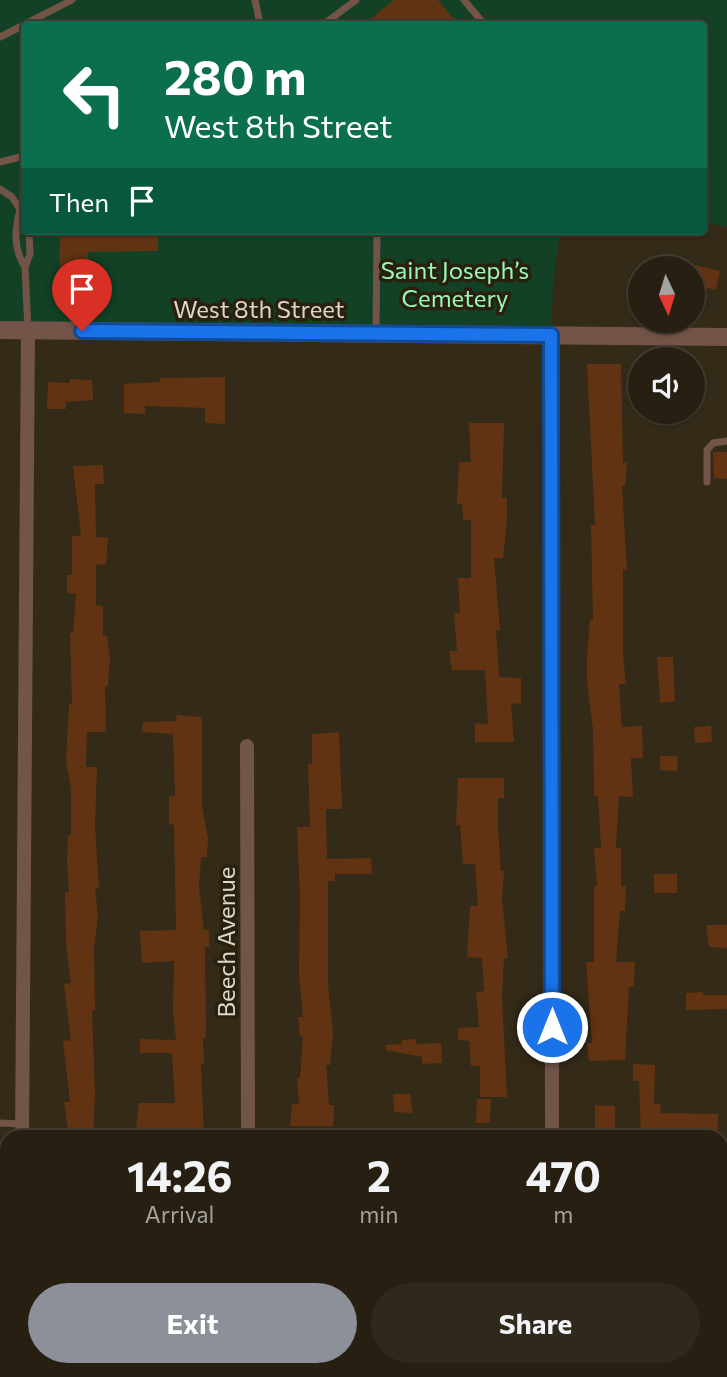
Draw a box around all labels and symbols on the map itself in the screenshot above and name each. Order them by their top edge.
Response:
park label: Saint Joseph’s Cemetery [381,255,529,312]
north arrow [628,256,705,332]
pin [52,259,112,331]
street label: West 8th Street [173,294,345,323]
street label: Beech Avenue [211,866,240,1018]
position arrow [515,990,589,1064]

